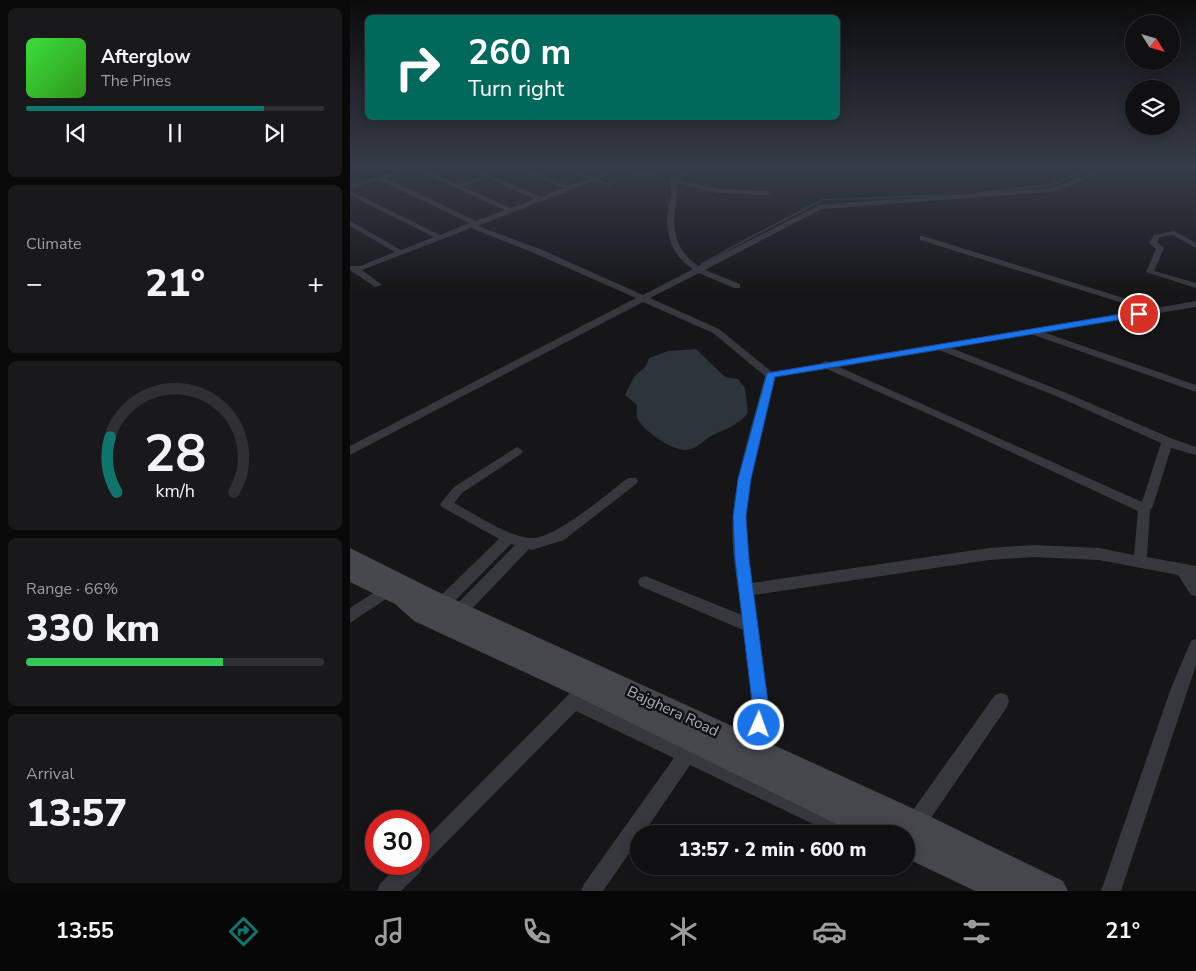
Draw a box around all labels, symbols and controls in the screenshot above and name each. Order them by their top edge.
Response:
north arrow [1125,15,1180,70]
map controls [1125,15,1180,135]
text: 260 m [468,29,571,76]
icon: right [385,35,450,100]
text: Afterglow [101,44,191,70]
text: The Pines [101,70,171,92]
text: Turn right [468,74,564,104]
button: layers [1125,80,1180,135]
icon: previous [62,119,90,147]
icon: pause [161,119,189,147]
icon: next [260,119,288,147]
text: Climate [26,233,81,255]
text: 21° [145,258,205,309]
text: − [26,265,43,303]
text: + [307,265,324,303]
pin [1118,293,1160,335]
icon: arrive [1125,300,1153,328]
text: 28 [144,418,206,489]
text: km/h [155,479,195,503]
text: Range · 66% [26,578,118,600]
text: 330 km [26,603,160,654]
street label: Bajghera Road [624,681,722,741]
position arrow [732,698,784,750]
text: Arrival [26,763,74,785]
text: 13:57 [26,788,127,839]
speed limit sign: 30 [365,810,430,875]
text: 13:57 · 2 min · 600 m [679,837,866,863]
icon: directions [226,914,261,949]
icon: music [372,914,407,949]
icon: phone [519,914,554,949]
icon: climate [666,914,701,949]
icon: car [812,914,847,949]
icon: filters [959,914,994,949]
text: 13:55 [56,916,114,946]
text: 21° [1105,916,1140,946]

